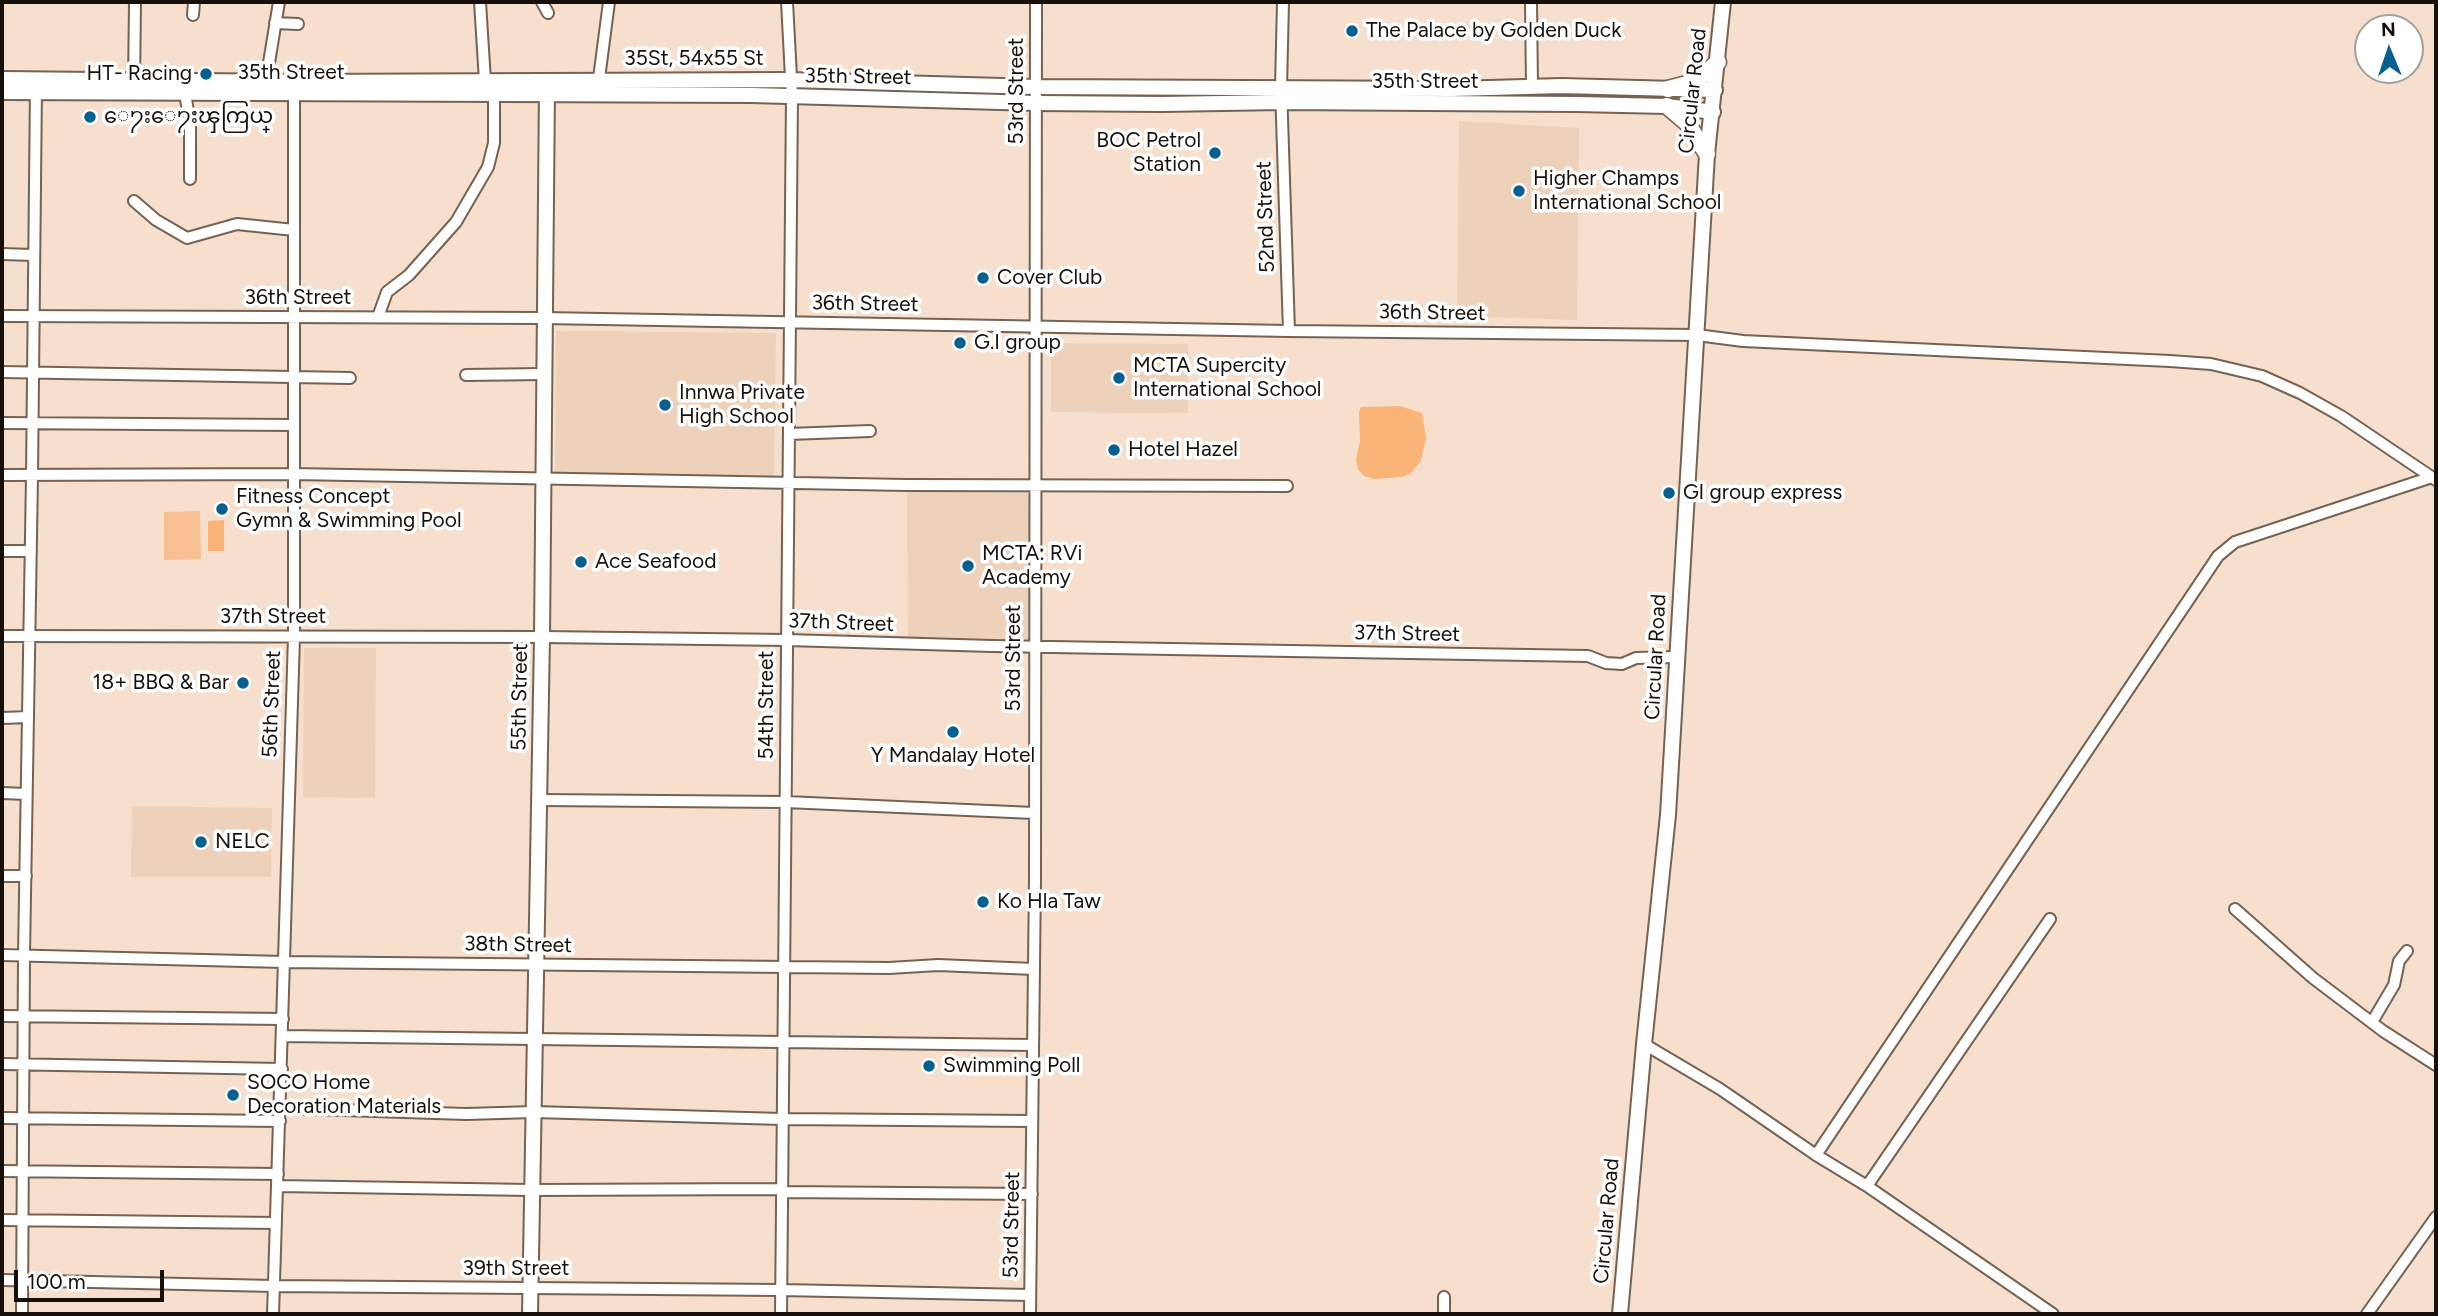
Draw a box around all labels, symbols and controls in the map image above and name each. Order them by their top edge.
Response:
north arrow [2354,14,2424,84]
place label: The Palace by Golden Duck [1366,18,1621,44]
text: N [2381,18,2396,41]
marker: The Palace by Golden Duck [1344,23,1360,39]
street label: Circular Road [1674,27,1712,155]
street label: 53rd Street [1004,38,1030,144]
street label: 35St, 54x55 St [624,46,764,72]
street label: 35th Street [237,60,345,86]
place label: HT- Racing [87,61,192,87]
street label: 35th Street [804,63,912,91]
marker: HT- Racing [198,66,214,82]
street label: 35th Street [1371,69,1479,95]
place label: ေ႒းေ႒းၾကြယ္ [104,104,273,130]
marker: ေ႒းေ႒းၾကြယ္ [82,109,98,125]
place label: BOC Petrol Station [1096,128,1201,178]
marker: BOC Petrol Station [1207,145,1223,161]
street label: 52nd Street [1251,161,1281,273]
place label: Higher Champs International School [1533,166,1721,216]
marker: Higher Champs International School [1511,183,1527,199]
place label: Cover Club [997,265,1102,291]
marker: Cover Club [975,270,991,286]
street label: 36th Street [245,285,351,311]
street label: 36th Street [811,290,919,318]
street label: 36th Street [1378,299,1486,327]
place label: G.I group [974,330,1061,356]
marker: G.I group [952,335,968,351]
place label: MCTA Supercity International School [1133,353,1321,403]
marker: MCTA Supercity International School [1111,370,1127,386]
place label: Innwa Private High School [679,380,805,430]
marker: Innwa Private High School [657,397,673,413]
place label: Hotel Hazel [1128,437,1238,463]
marker: Hotel Hazel [1106,442,1122,458]
place label: GI group express [1683,480,1842,506]
place label: Fitness Concept Gymn & Swimming Pool [236,484,461,534]
marker: GI group express [1661,485,1677,501]
marker: Fitness Concept Gymn & Swimming Pool [214,501,230,517]
place label: MCTA: RVi Academy [982,541,1082,591]
place label: Ace Seafood [595,549,717,575]
marker: Ace Seafood [573,554,589,570]
marker: MCTA: RVi Academy [960,558,976,574]
street label: Circular Road [1640,593,1672,721]
street label: 37th Street [220,604,326,630]
street label: 53rd Street [1001,605,1027,711]
street label: 37th Street [787,609,895,637]
street label: 37th Street [1354,620,1460,648]
street label: 55th Street [506,643,534,751]
street label: 56th Street [258,650,286,758]
street label: 54th Street [754,651,780,759]
place label: 18+ BBQ & Bar [93,670,229,696]
marker: 18+ BBQ & Bar [235,675,251,691]
marker: Y Mandalay Hotel [945,724,961,740]
place label: Y Mandalay Hotel [871,743,1035,769]
place label: NELC [215,829,270,855]
marker: NELC [193,834,209,850]
place label: Ko Hla Taw [997,889,1101,915]
marker: Ko Hla Taw [975,894,991,910]
street label: 38th Street [464,931,572,959]
place label: Swimming Poll [943,1053,1080,1079]
marker: Swimming Poll [921,1058,937,1074]
place label: SOCO Home Decoration Materials [247,1070,441,1120]
marker: SOCO Home Decoration Materials [225,1087,241,1103]
street label: Circular Road [1589,1157,1625,1285]
street label: 53rd Street [998,1171,1026,1279]
scale bar [18,1256,168,1300]
street label: 39th Street [463,1256,569,1282]
text: 100 m [27,1269,86,1294]

